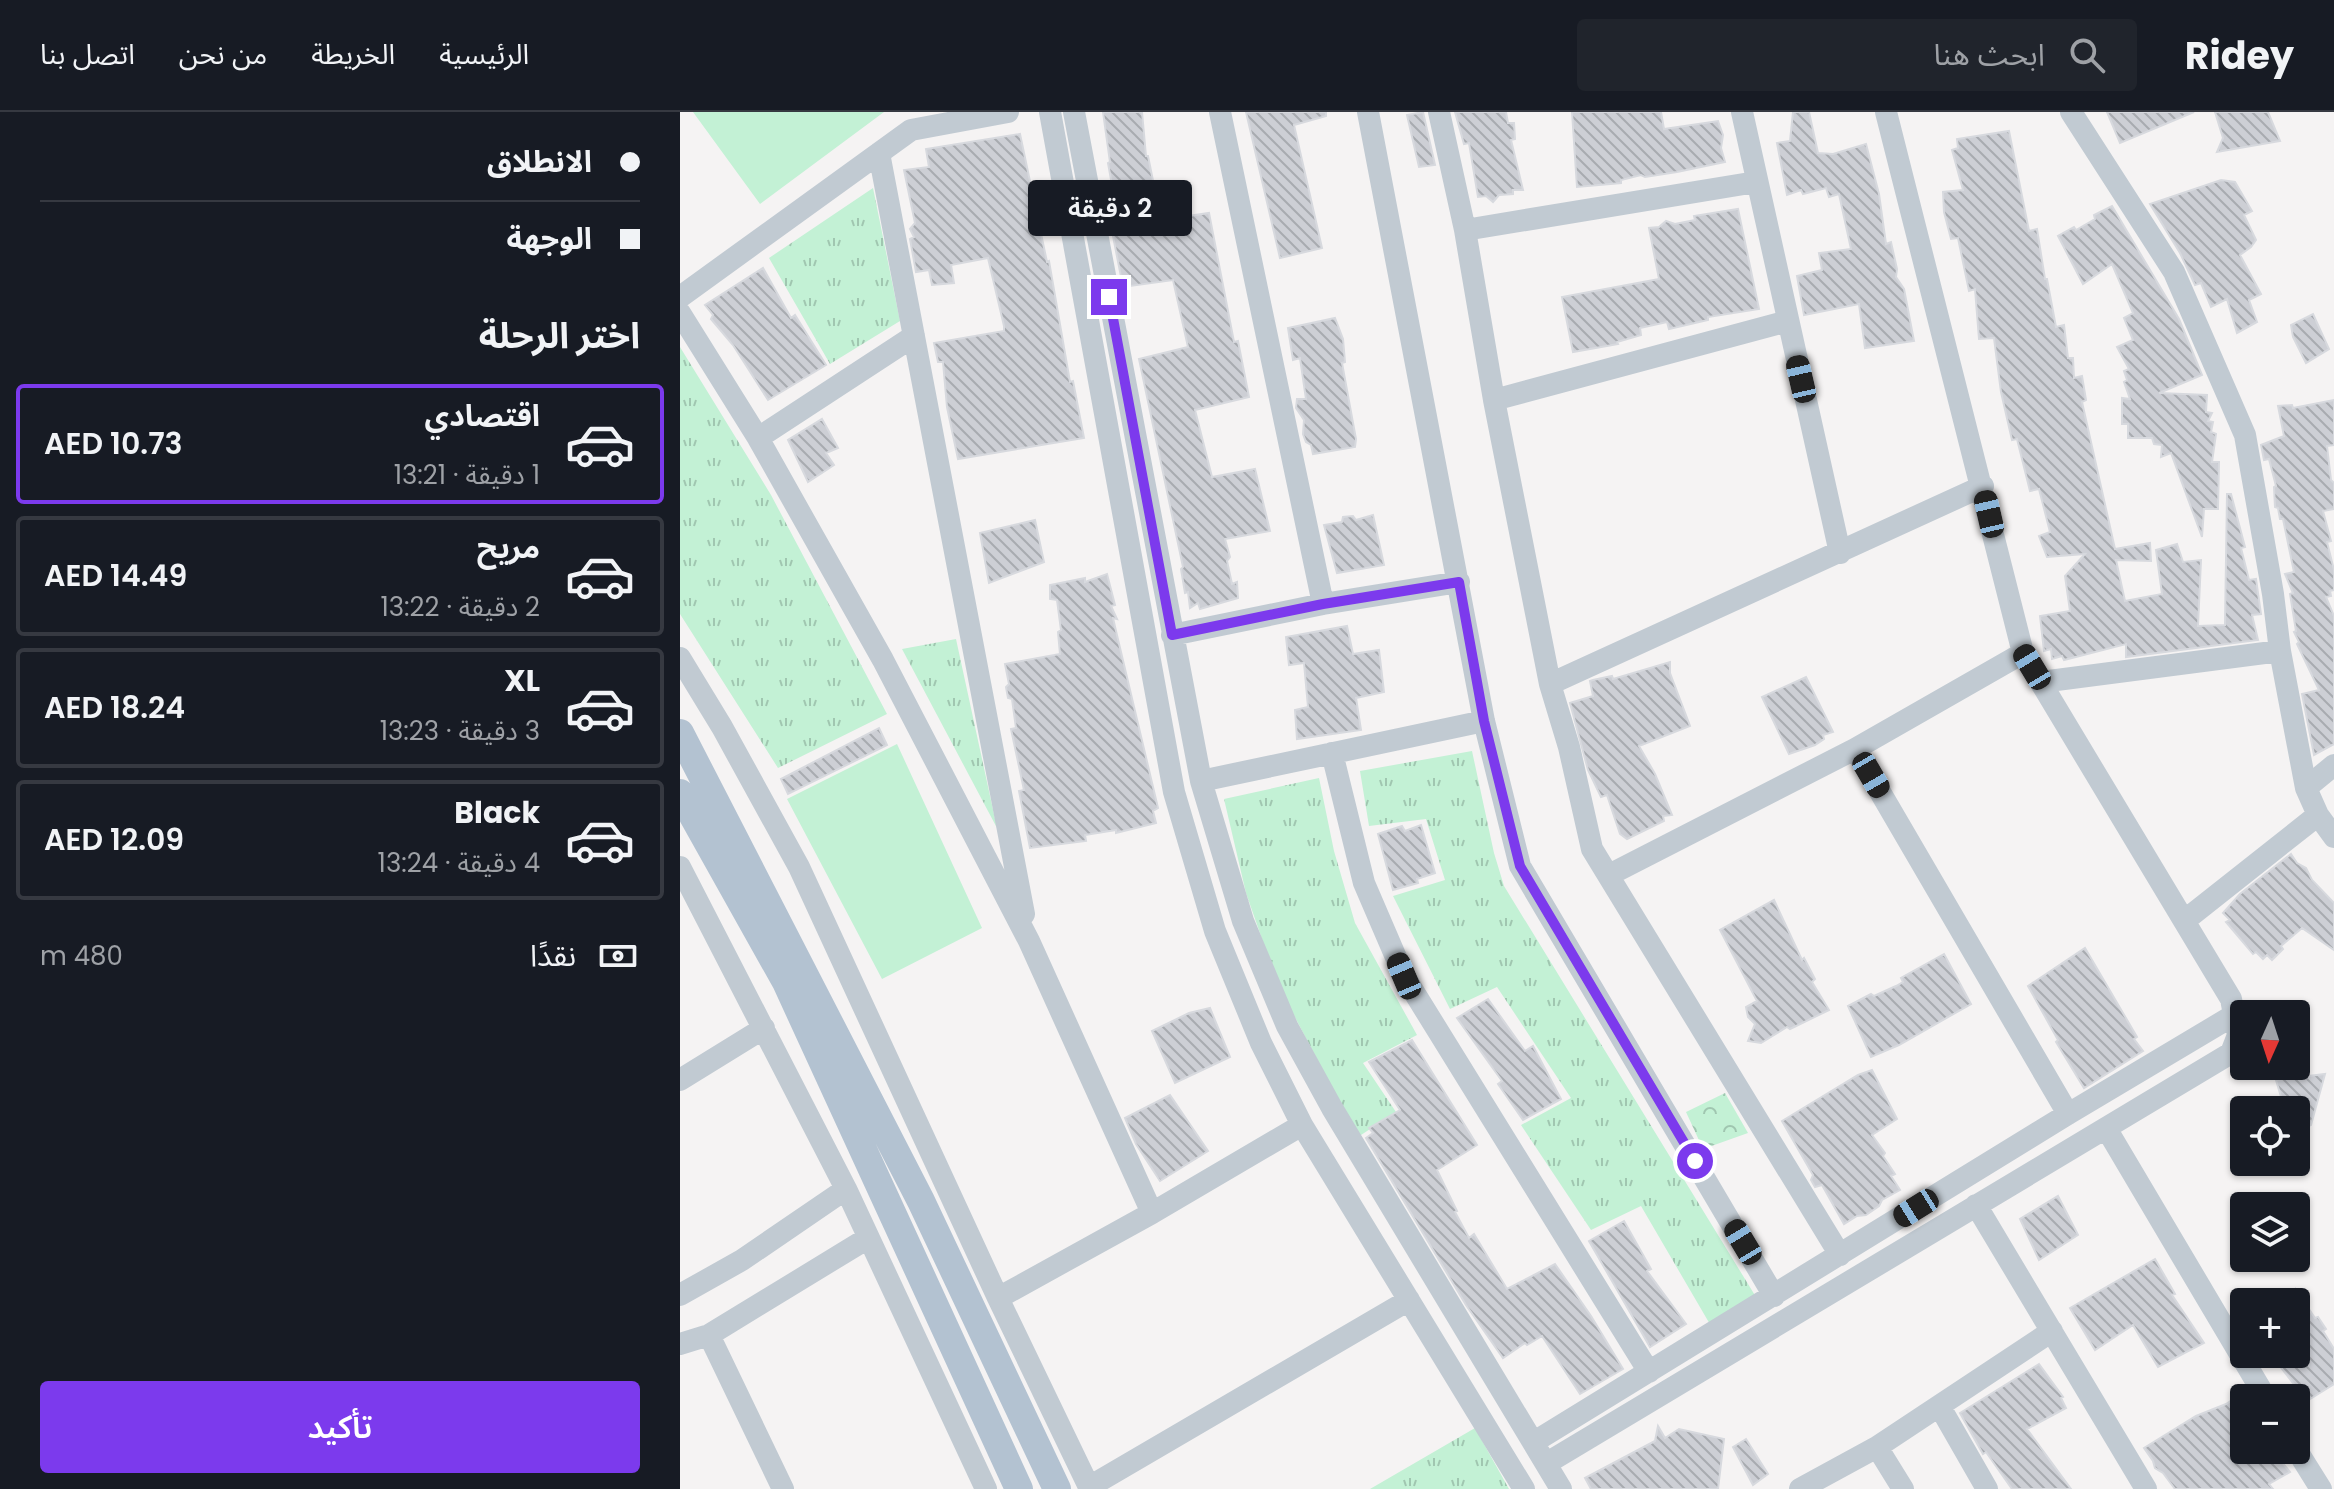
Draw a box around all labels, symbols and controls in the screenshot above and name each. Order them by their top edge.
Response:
search box [1577,19,2137,91]
text: Ridey [2185,29,2294,82]
text: ابحث هنا [1933,33,2045,76]
icon: search [2065,33,2109,77]
text: اتصل بنا [40,35,135,74]
text: من نحن [179,35,267,74]
text: الخريطة [311,35,395,74]
text: الرئيسية [439,35,529,74]
text: الانطلاق [487,140,592,183]
callout: 2 دقيقة [1027,181,1191,237]
text: 2 دقيقة [1068,190,1152,226]
text: الوجهة [507,217,592,260]
route end [1091,279,1127,315]
text: اختر الرحلة [479,310,640,361]
car [1784,353,1818,405]
text: اقتصادي [425,394,540,437]
icon: car [564,408,636,480]
text: AED 10.73 [44,422,183,465]
text: 1 دقيقة · 13:21 [394,457,540,493]
car [1972,488,2006,540]
text: مريح [477,526,540,569]
icon: car [564,540,636,612]
text: AED 14.49 [44,554,187,597]
text: 2 دقيقة · 13:22 [380,589,540,625]
car [2009,640,2055,694]
text: XL [504,659,540,702]
icon: car [564,672,636,744]
text: AED 18.24 [44,686,185,729]
text: 3 دقيقة · 13:23 [380,713,540,749]
car [1849,748,1893,802]
text: Black [454,791,540,834]
icon: car [564,804,636,876]
text: AED 12.09 [44,818,184,861]
text: 4 دقيقة · 13:24 [378,845,540,881]
text: نقدًا [530,934,576,977]
icon: cash [596,934,640,978]
text: 480 m [40,938,123,974]
car [1384,949,1424,1003]
north arrow [2230,1000,2310,1080]
map controls [2230,1000,2310,1464]
button: locate [2230,1096,2310,1176]
route start [1677,1143,1713,1179]
car [1889,1185,1943,1231]
button: layers [2230,1192,2310,1272]
car [1720,1215,1766,1269]
button: + [2230,1288,2310,1368]
button: تأكيد [40,1381,640,1473]
button: − [2230,1384,2310,1464]

